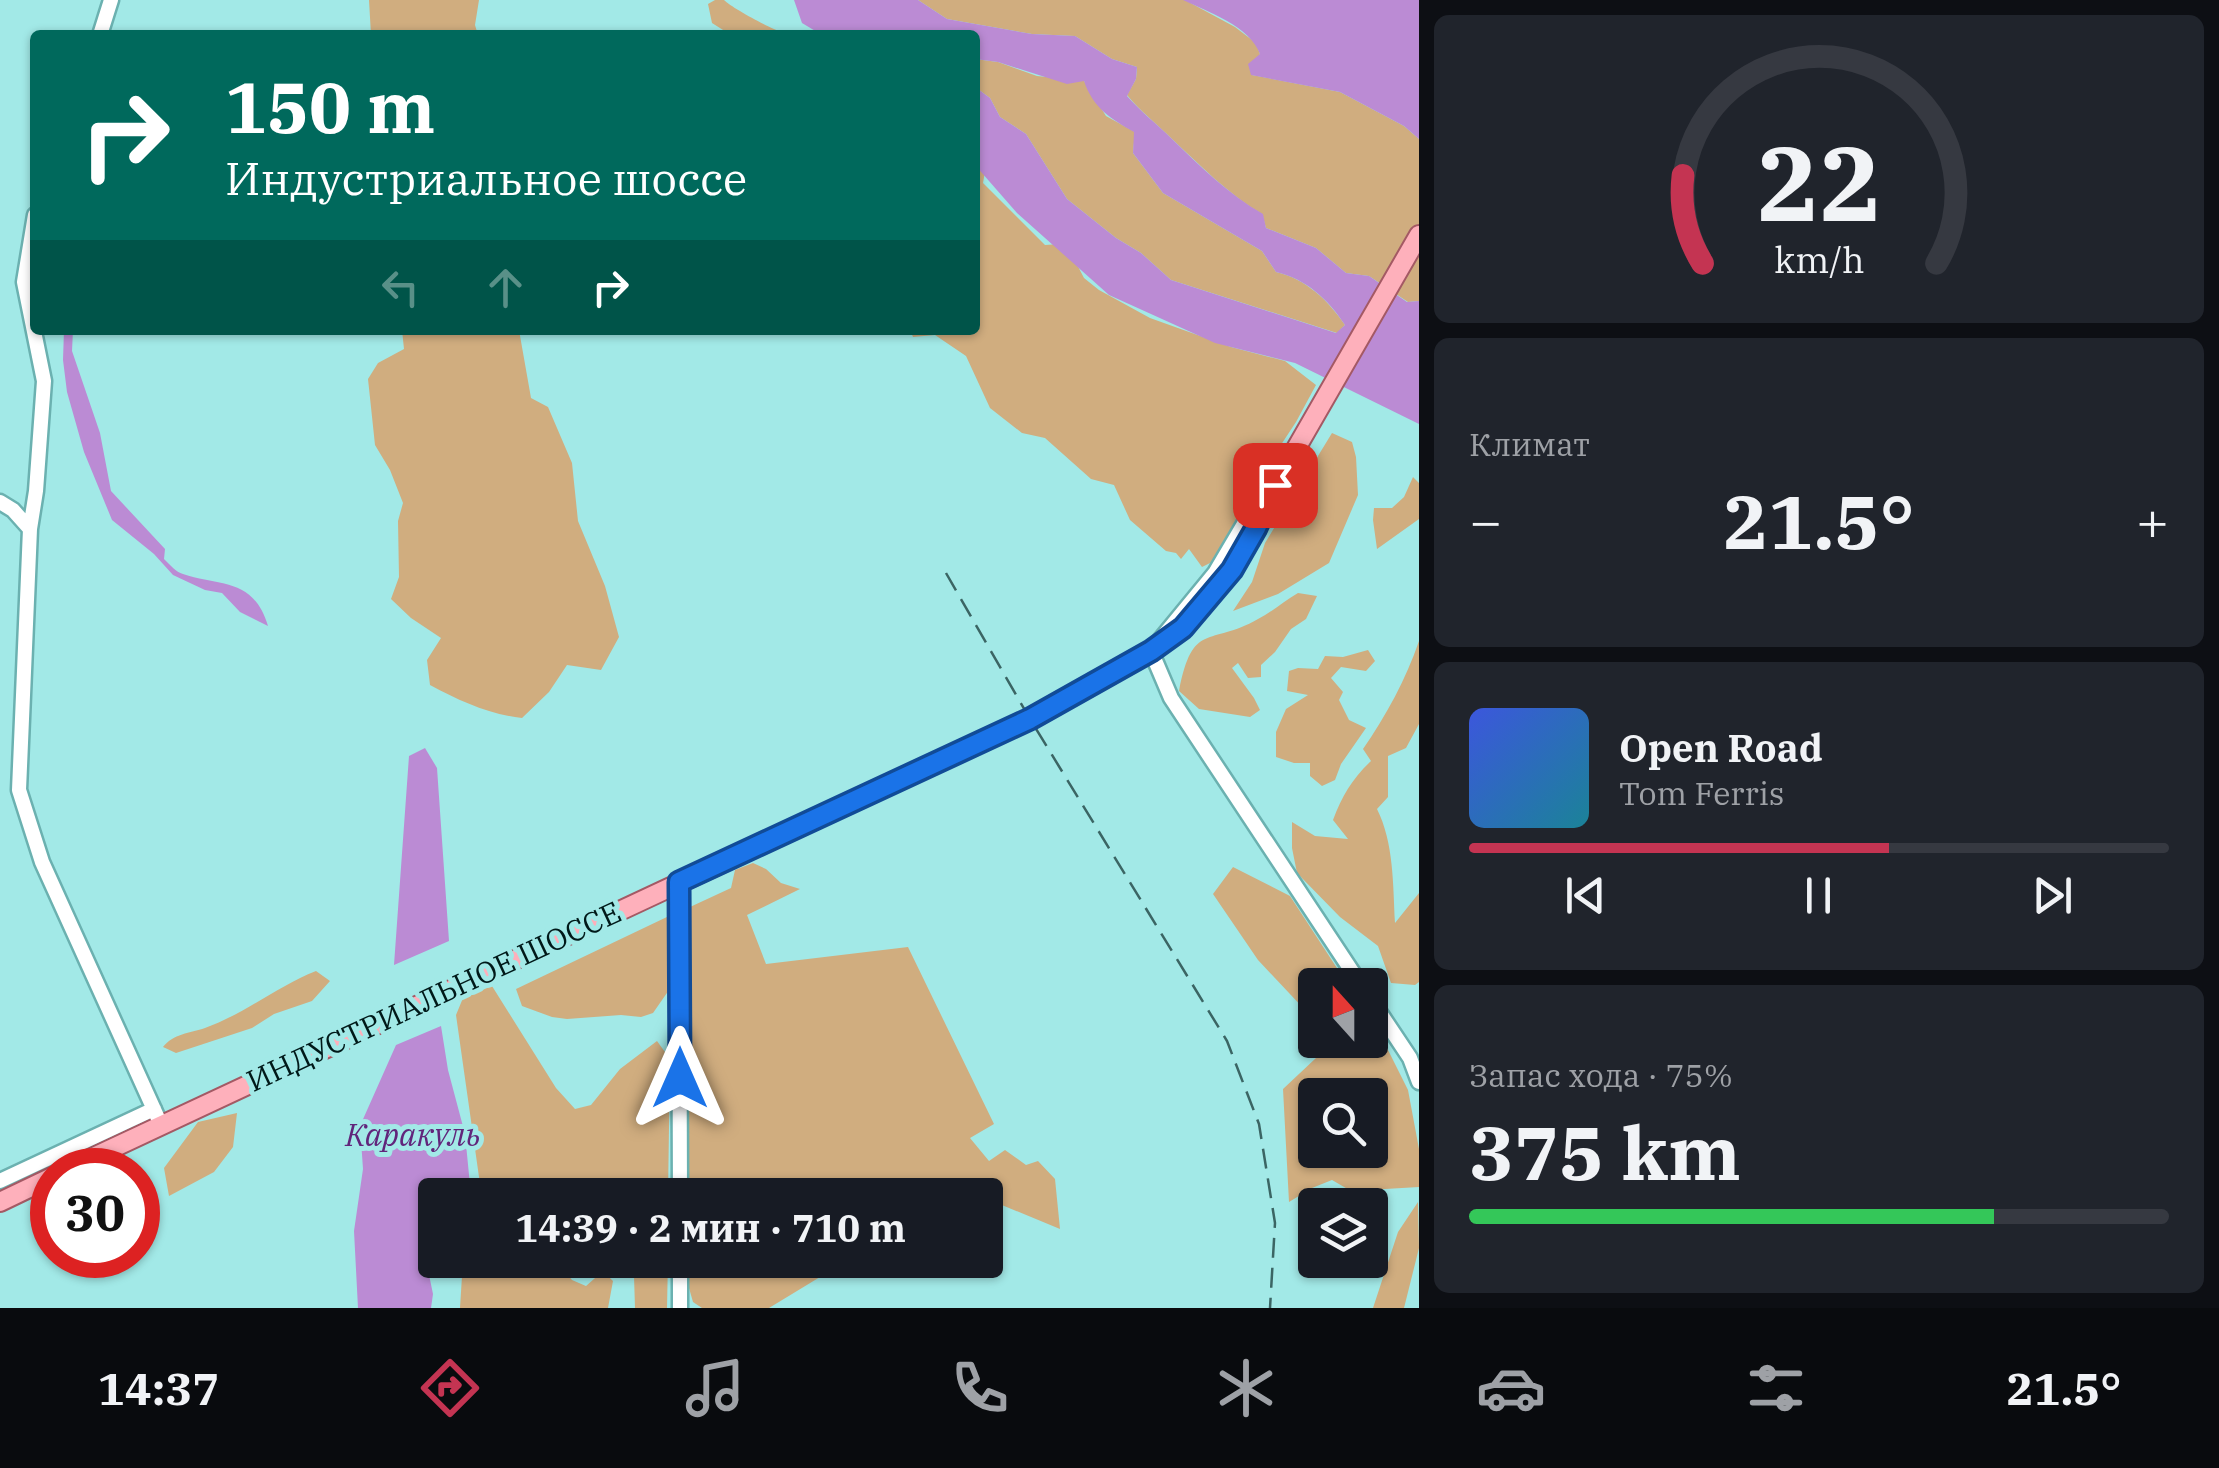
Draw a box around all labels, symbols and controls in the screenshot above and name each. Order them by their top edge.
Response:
text: 150 m [225,61,435,152]
icon: right [60,70,190,200]
text: 22 [1757,114,1881,250]
text: Индустриальное шоссе [225,149,747,207]
text: km/h [1774,236,1864,283]
icon: left [373,260,428,315]
icon: ahead [478,260,533,315]
icon: right [583,260,638,315]
text: Климат [1469,423,1590,465]
pin [1233,443,1318,528]
icon: arrive [1248,458,1303,513]
text: 21.5° [1723,472,1915,570]
text: − [1469,485,1502,556]
text: + [2136,485,2169,556]
text: Open Road [1619,723,1823,772]
text: Tom Ferris [1619,772,1784,814]
icon: previous [1558,868,1613,923]
icon: pause [1791,868,1846,923]
icon: next [2025,868,2080,923]
street label: ИНДУСТРИАЛЬНОЕ ШОССЕ [240,892,627,1100]
north arrow [1298,968,1388,1058]
map controls [1298,968,1388,1278]
position arrow [628,1026,732,1130]
text: Запас хода · 75% [1469,1054,1733,1096]
button: search [1298,1078,1388,1168]
text: 375 km [1469,1103,1741,1201]
water label: Каракуль [344,1113,481,1155]
speed limit sign: 30 [30,1148,160,1278]
button: layers [1298,1188,1388,1278]
text: 14:39 · 2 мин · 710 m [515,1203,906,1252]
icon: directions [415,1353,485,1423]
icon: music [680,1353,750,1423]
icon: phone [945,1353,1015,1423]
icon: climate [1211,1353,1281,1423]
icon: car [1476,1353,1546,1423]
icon: filters [1741,1353,1811,1423]
text: 14:37 [98,1359,219,1417]
text: 21.5° [2006,1359,2121,1417]

